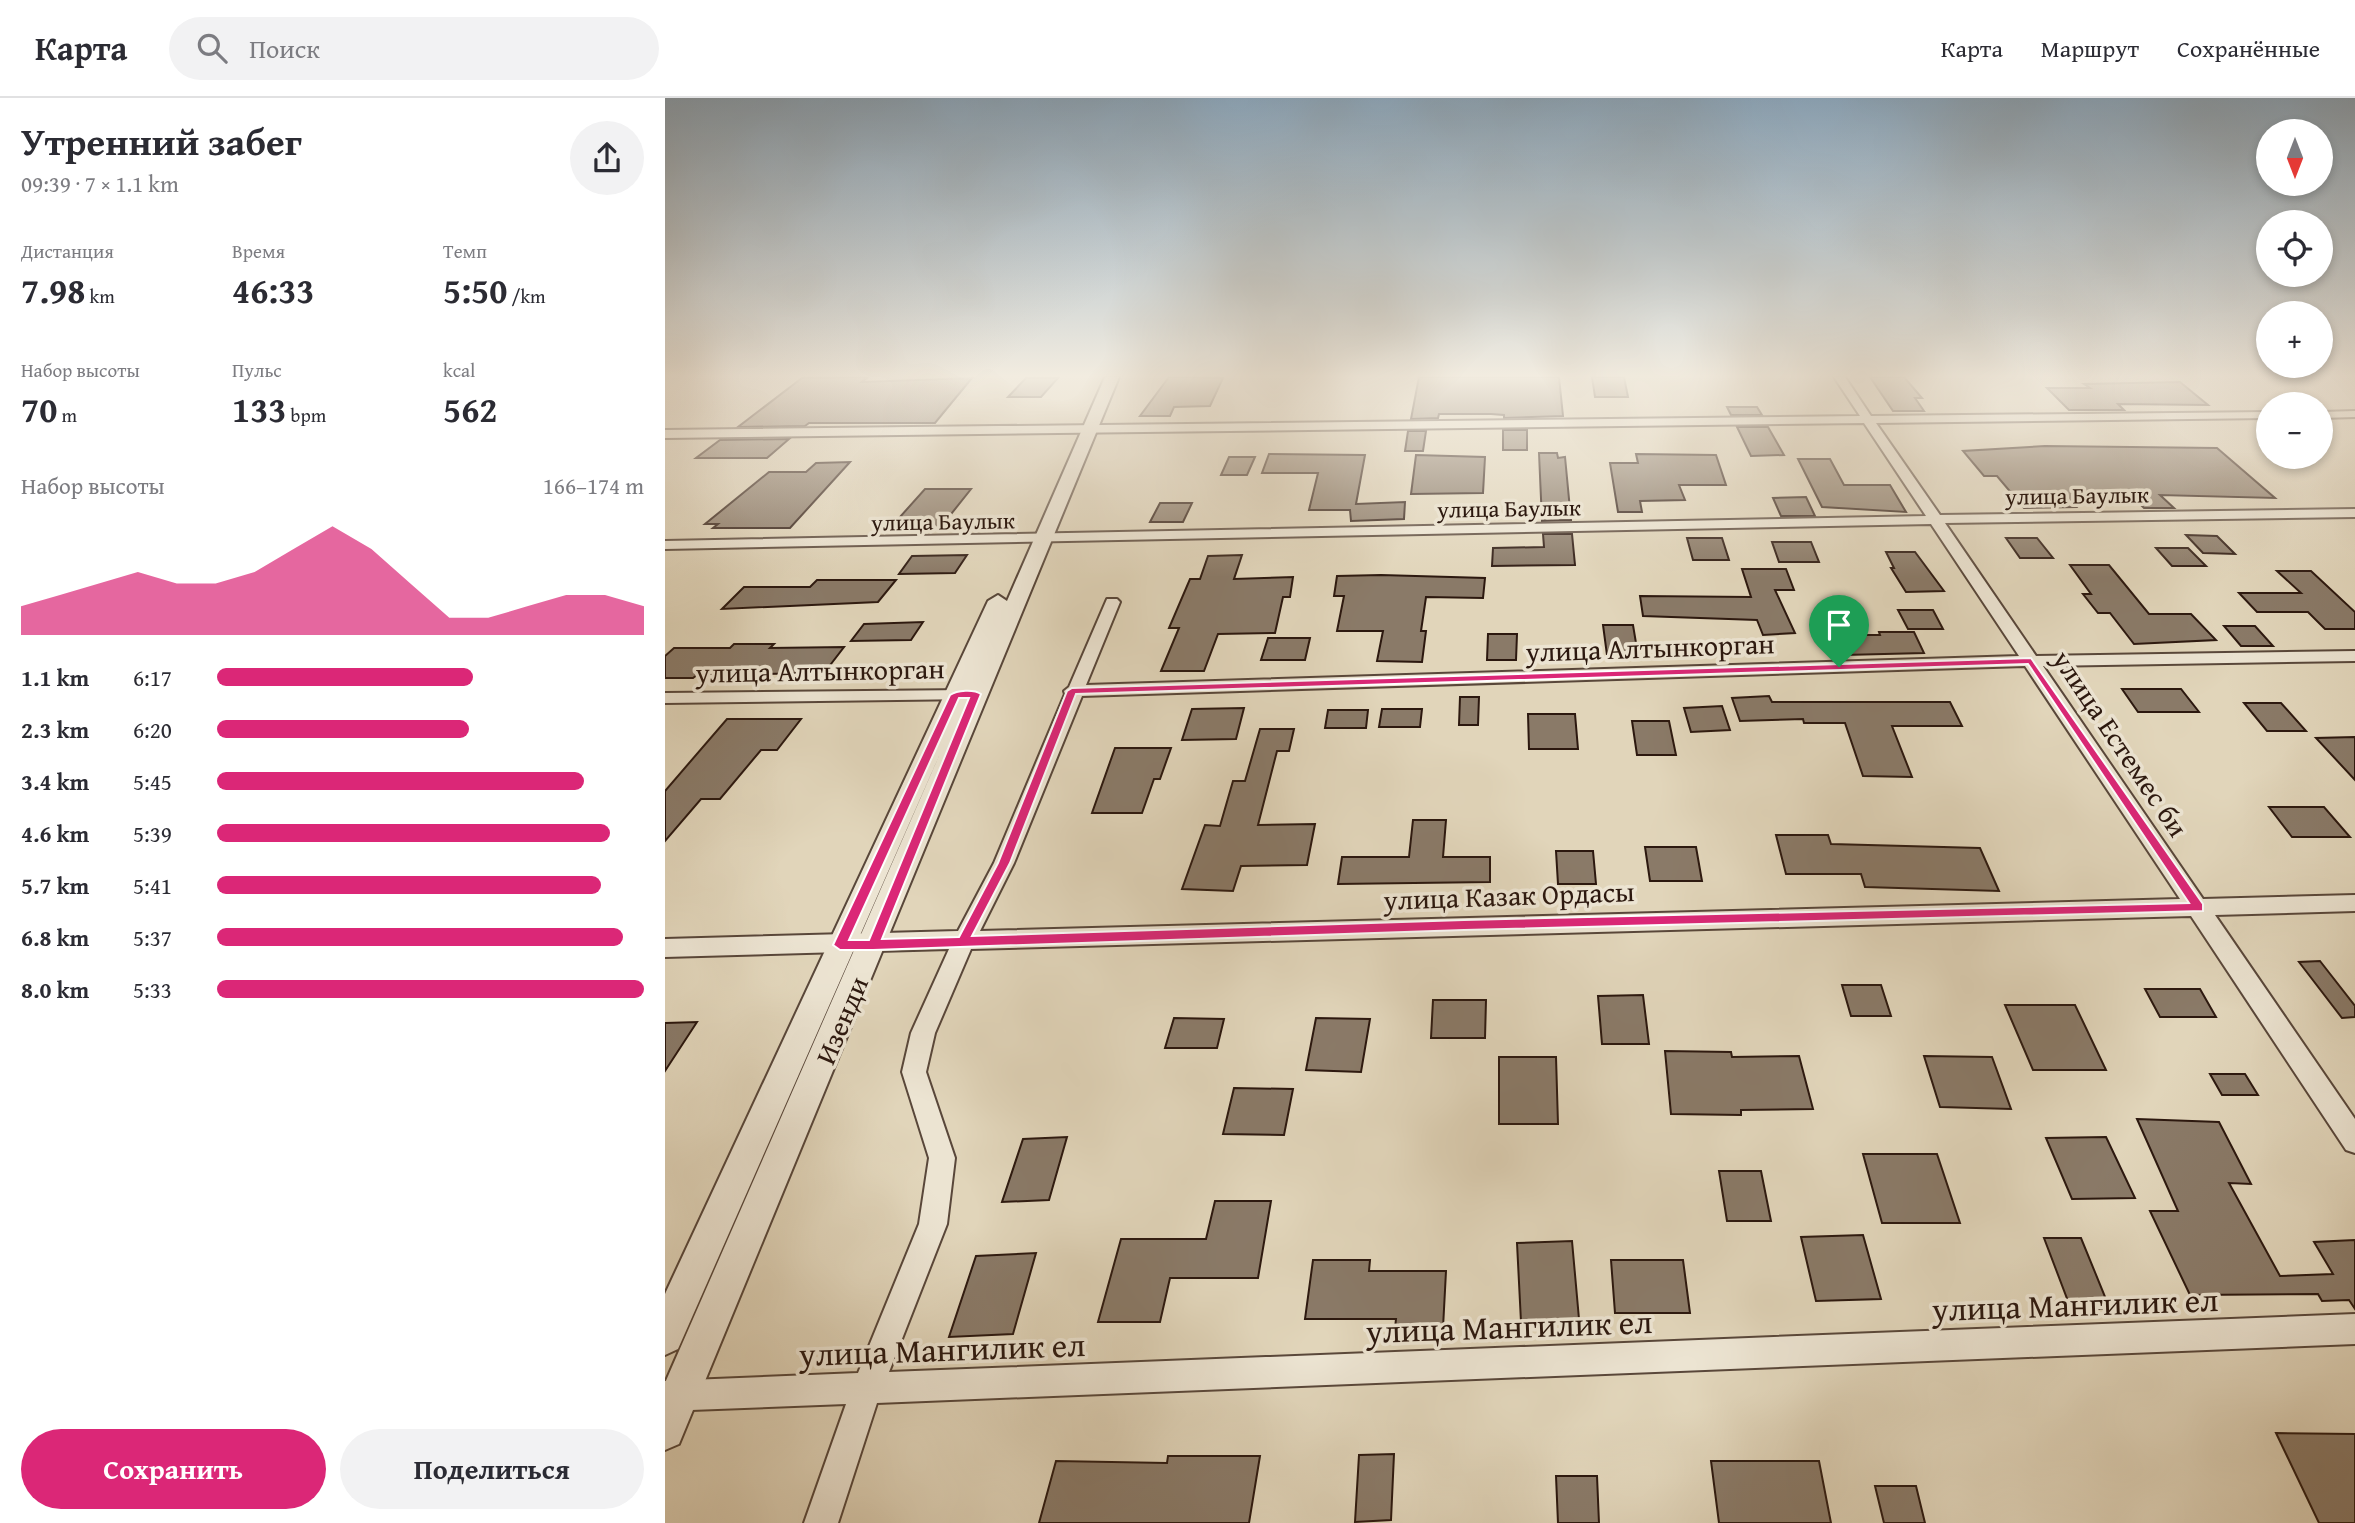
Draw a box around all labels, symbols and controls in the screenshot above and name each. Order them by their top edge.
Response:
search box [169,17,659,80]
text: Карта [35,24,127,72]
icon: search [193,29,231,67]
text: Поиск [249,29,320,68]
text: Карта [1941,31,2003,66]
text: Маршрут [2041,31,2139,66]
text: Сохранённые [2177,31,2320,66]
text: Утренний забег [21,113,302,169]
north arrow [2256,119,2333,196]
map controls [2256,119,2333,469]
button: share [570,121,644,195]
text: 09:39 · 7 × 1.1 km [21,167,179,200]
button: locate [2256,210,2333,287]
text: Дистанция [21,237,114,265]
text: Время [232,237,285,265]
text: Темп [443,237,487,265]
text: 7.98 [21,265,85,316]
text: 46:33 [232,265,314,316]
text: 5:50 [443,265,507,316]
text: km [85,282,115,310]
text: /km [507,282,546,310]
button: + [2256,301,2333,378]
text: Набор высоты [21,356,140,384]
text: Пульс [232,356,282,384]
text: kcal [443,356,475,384]
text: 70 [21,384,57,435]
text: 133 [232,384,286,435]
text: 562 [443,384,497,435]
button: − [2256,392,2333,469]
text: m [57,401,77,429]
text: bpm [286,401,326,429]
text: Набор высоты [21,469,165,502]
text: 166–174 m [543,469,644,502]
street label: улица Баулык [2004,477,2149,513]
street label: улица Баулык [1436,490,1581,526]
street label: улица Баулык [870,503,1015,539]
pin [1809,595,1869,667]
icon: arrive [1820,606,1858,644]
street label: улица Алтынкорган [1524,622,1775,672]
street label: улица Естемес би [2043,640,2199,845]
street label: улица Алтынкорган [694,647,945,693]
text: 1.1 km [21,661,89,694]
text: 6:17 [133,661,172,694]
text: 2.3 km [21,713,89,746]
text: 6:20 [133,713,172,746]
text: 3.4 km [21,765,89,798]
text: 5:45 [133,765,172,798]
text: 4.6 km [21,817,89,850]
text: 5:39 [133,817,172,850]
text: 5.7 km [21,869,89,902]
text: 5:41 [133,869,172,902]
street label: улица Казак Ордасы [1382,870,1635,920]
text: 6.8 km [21,921,89,954]
text: 5:37 [133,921,172,954]
street label: Изенди [804,970,878,1070]
text: 8.0 km [21,973,89,1006]
text: 5:33 [133,973,172,1006]
street label: улица Мангилик ел [1930,1275,2219,1333]
street label: улица Мангилик ел [1364,1297,1653,1355]
street label: улица Мангилик ел [797,1320,1086,1378]
button: Сохранить [21,1429,326,1509]
button: Поделиться [340,1429,644,1509]

